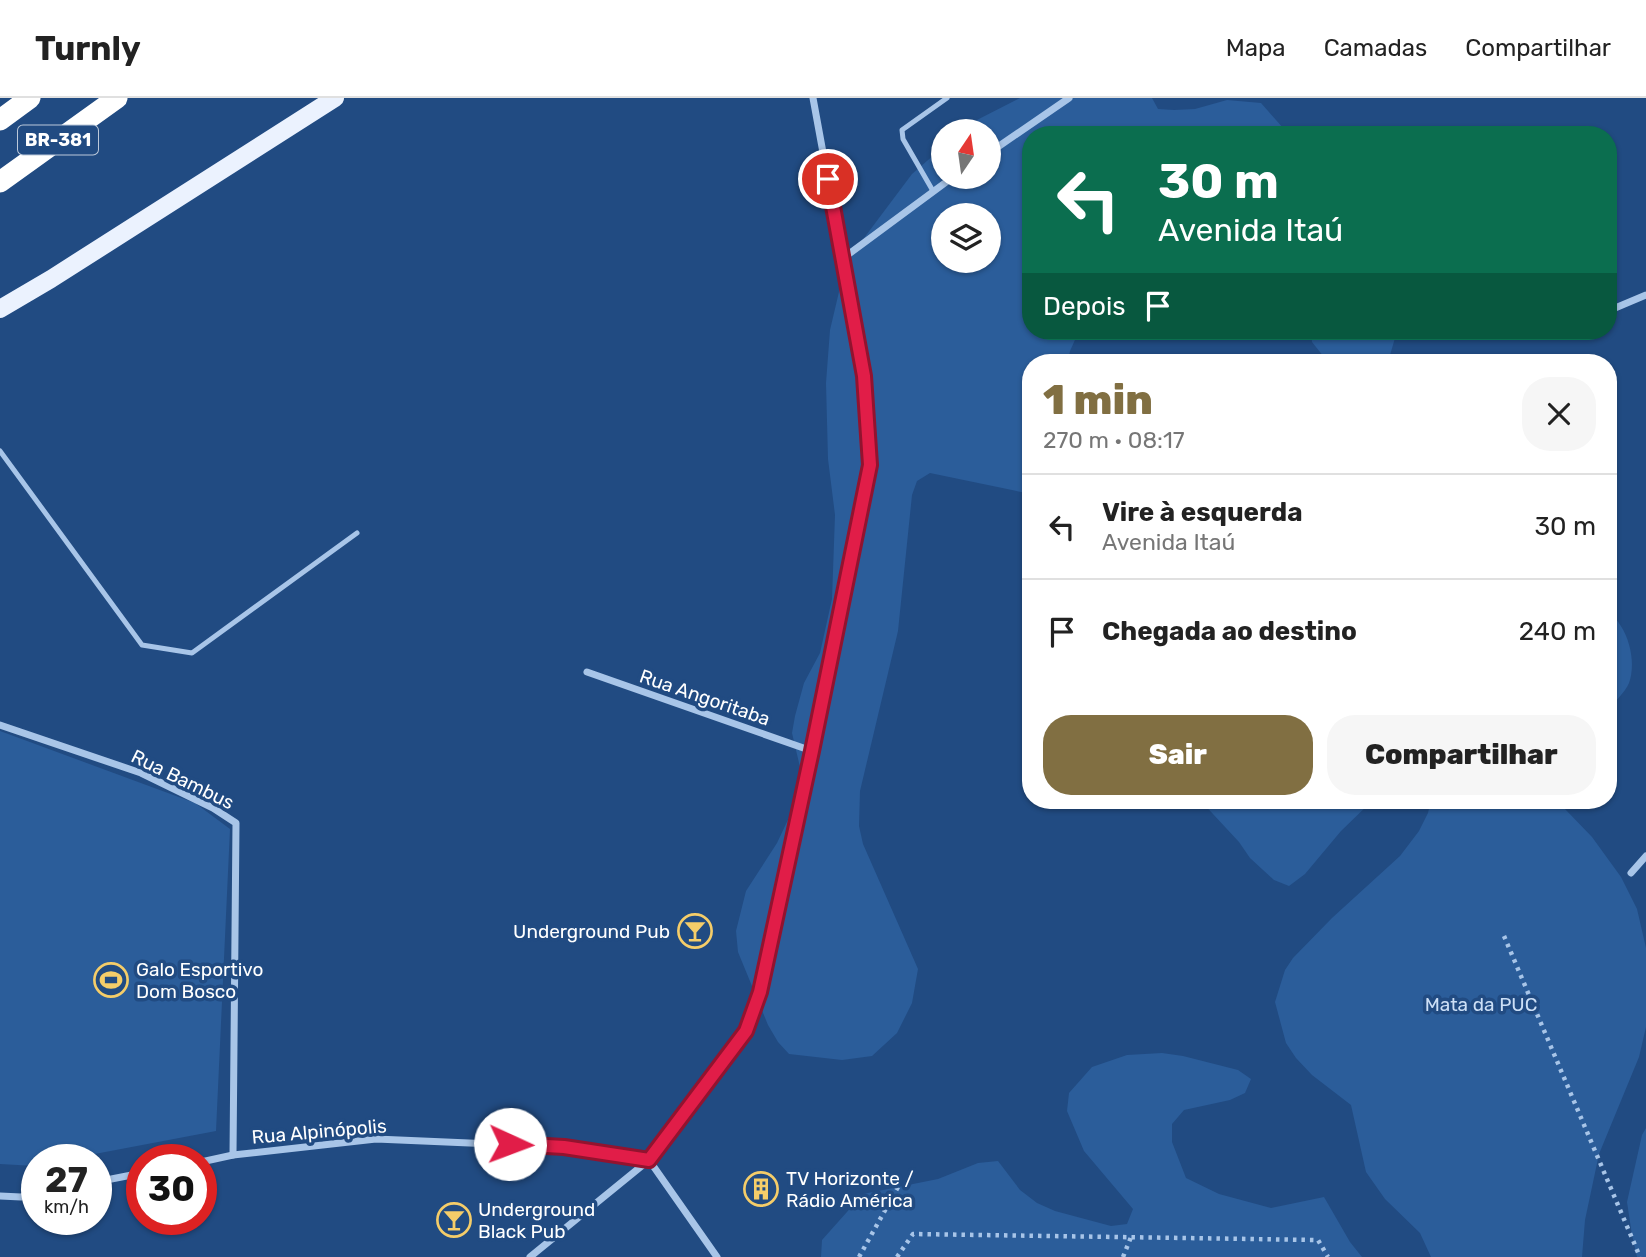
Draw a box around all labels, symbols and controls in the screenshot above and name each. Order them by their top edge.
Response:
text: Turnly [35,29,141,68]
text: Mapa [1226,34,1286,62]
text: Camadas [1324,34,1427,62]
text: Compartilhar [1465,34,1611,62]
north arrow [931,119,1001,189]
map controls [931,119,1001,273]
road number: BR-381 [18,126,98,154]
pin [798,149,858,209]
text: 30 m [1158,152,1279,210]
icon: left [1043,154,1134,245]
icon: arrive [809,160,847,198]
button: layers [931,203,1001,273]
text: Avenida Itaú [1158,211,1343,249]
icon: arrive [1139,287,1177,325]
text: Depois [1043,291,1125,322]
text: 1 min [1043,375,1153,425]
button: close [1522,377,1596,451]
text: 270 m · 08:17 [1043,426,1185,454]
text: Vire à esquerda [1102,497,1303,528]
icon: left [1043,508,1081,546]
text: 30 m [1534,511,1596,542]
text: Avenida Itaú [1102,528,1235,556]
icon: arrive [1043,613,1081,651]
text: Chegada ao destino [1102,616,1357,647]
text: 240 m [1519,616,1596,647]
street label: Rua Angoritaba [637,664,773,731]
button: Sair [1043,715,1313,795]
button: Compartilhar [1327,715,1596,795]
street label: Rua Bambus [128,745,238,814]
bar icon: Underground Pub [676,912,714,950]
place label: Underground Pub [513,920,670,943]
place label: Galo Esportivo Dom Bosco [136,958,263,1003]
sports icon: Galo Esportivo Dom Bosco [92,961,130,999]
park label: Mata da PUC [1425,993,1537,1016]
position arrow [473,1107,547,1181]
street label: Rua Alpinópolis [251,1114,387,1149]
speed limit sign: 30 [126,1144,217,1235]
text: 27 [45,1159,88,1201]
place label: TV Horizonte / Rádio América [786,1167,914,1212]
building icon: TV Horizonte / Rádio América [742,1170,780,1208]
text: km/h [44,1196,89,1218]
place label: Underground Black Pub [478,1198,595,1243]
bar icon: Underground Black Pub [435,1201,473,1239]

